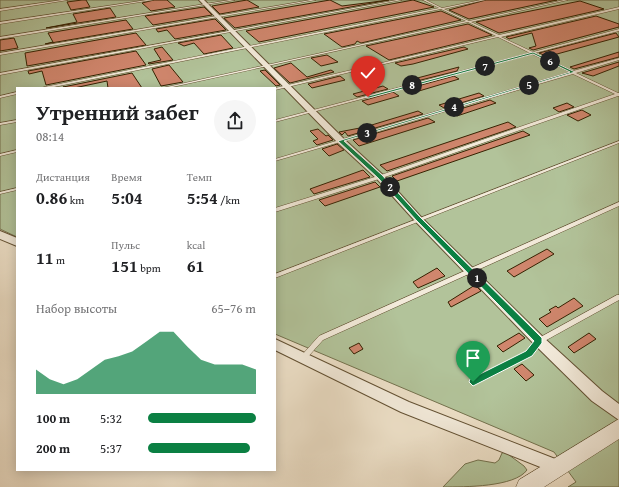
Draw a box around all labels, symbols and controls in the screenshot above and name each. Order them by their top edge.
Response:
pin: 6 [540,51,560,71]
text: 6 [547,53,553,69]
pin [351,56,385,97]
pin: 7 [475,56,495,76]
text: 7 [482,58,488,74]
icon: check [357,62,379,84]
pin: 8 [402,75,422,95]
pin: 5 [519,75,539,95]
text: 8 [409,77,415,93]
text: 5 [526,77,532,93]
text: Утренний забег [36,96,199,128]
pin: 4 [444,97,464,117]
text: 4 [451,99,457,115]
button: share [214,100,256,142]
pin: 3 [357,123,377,143]
text: 3 [364,125,370,141]
text: 08:14 [36,127,64,146]
text: Дистанция [36,169,90,185]
text: Время [111,169,142,185]
text: Темп [187,169,212,185]
pin: 2 [380,177,400,197]
text: 2 [387,179,393,195]
text: 0.86 [36,185,67,210]
text: 5:04 [111,185,143,210]
text: 5:54 [187,185,218,210]
text: km [67,192,84,208]
text: /km [218,192,240,208]
text: Пульс [111,237,140,253]
text: kcal [187,237,205,253]
text: 11 [36,245,54,270]
text: m [54,252,65,268]
text: 151 [111,253,138,278]
text: 61 [187,253,204,278]
text: bpm [138,260,161,276]
pin: 1 [467,268,487,288]
text: 1 [474,270,480,286]
text: Набор высоты [36,299,117,318]
text: 65–76 m [211,299,256,318]
pin [456,341,490,382]
icon: arrive [462,347,484,369]
text: 100 m [36,409,70,428]
text: 5:32 [100,409,122,428]
text: 200 m [36,439,70,458]
text: 5:37 [100,439,122,458]

